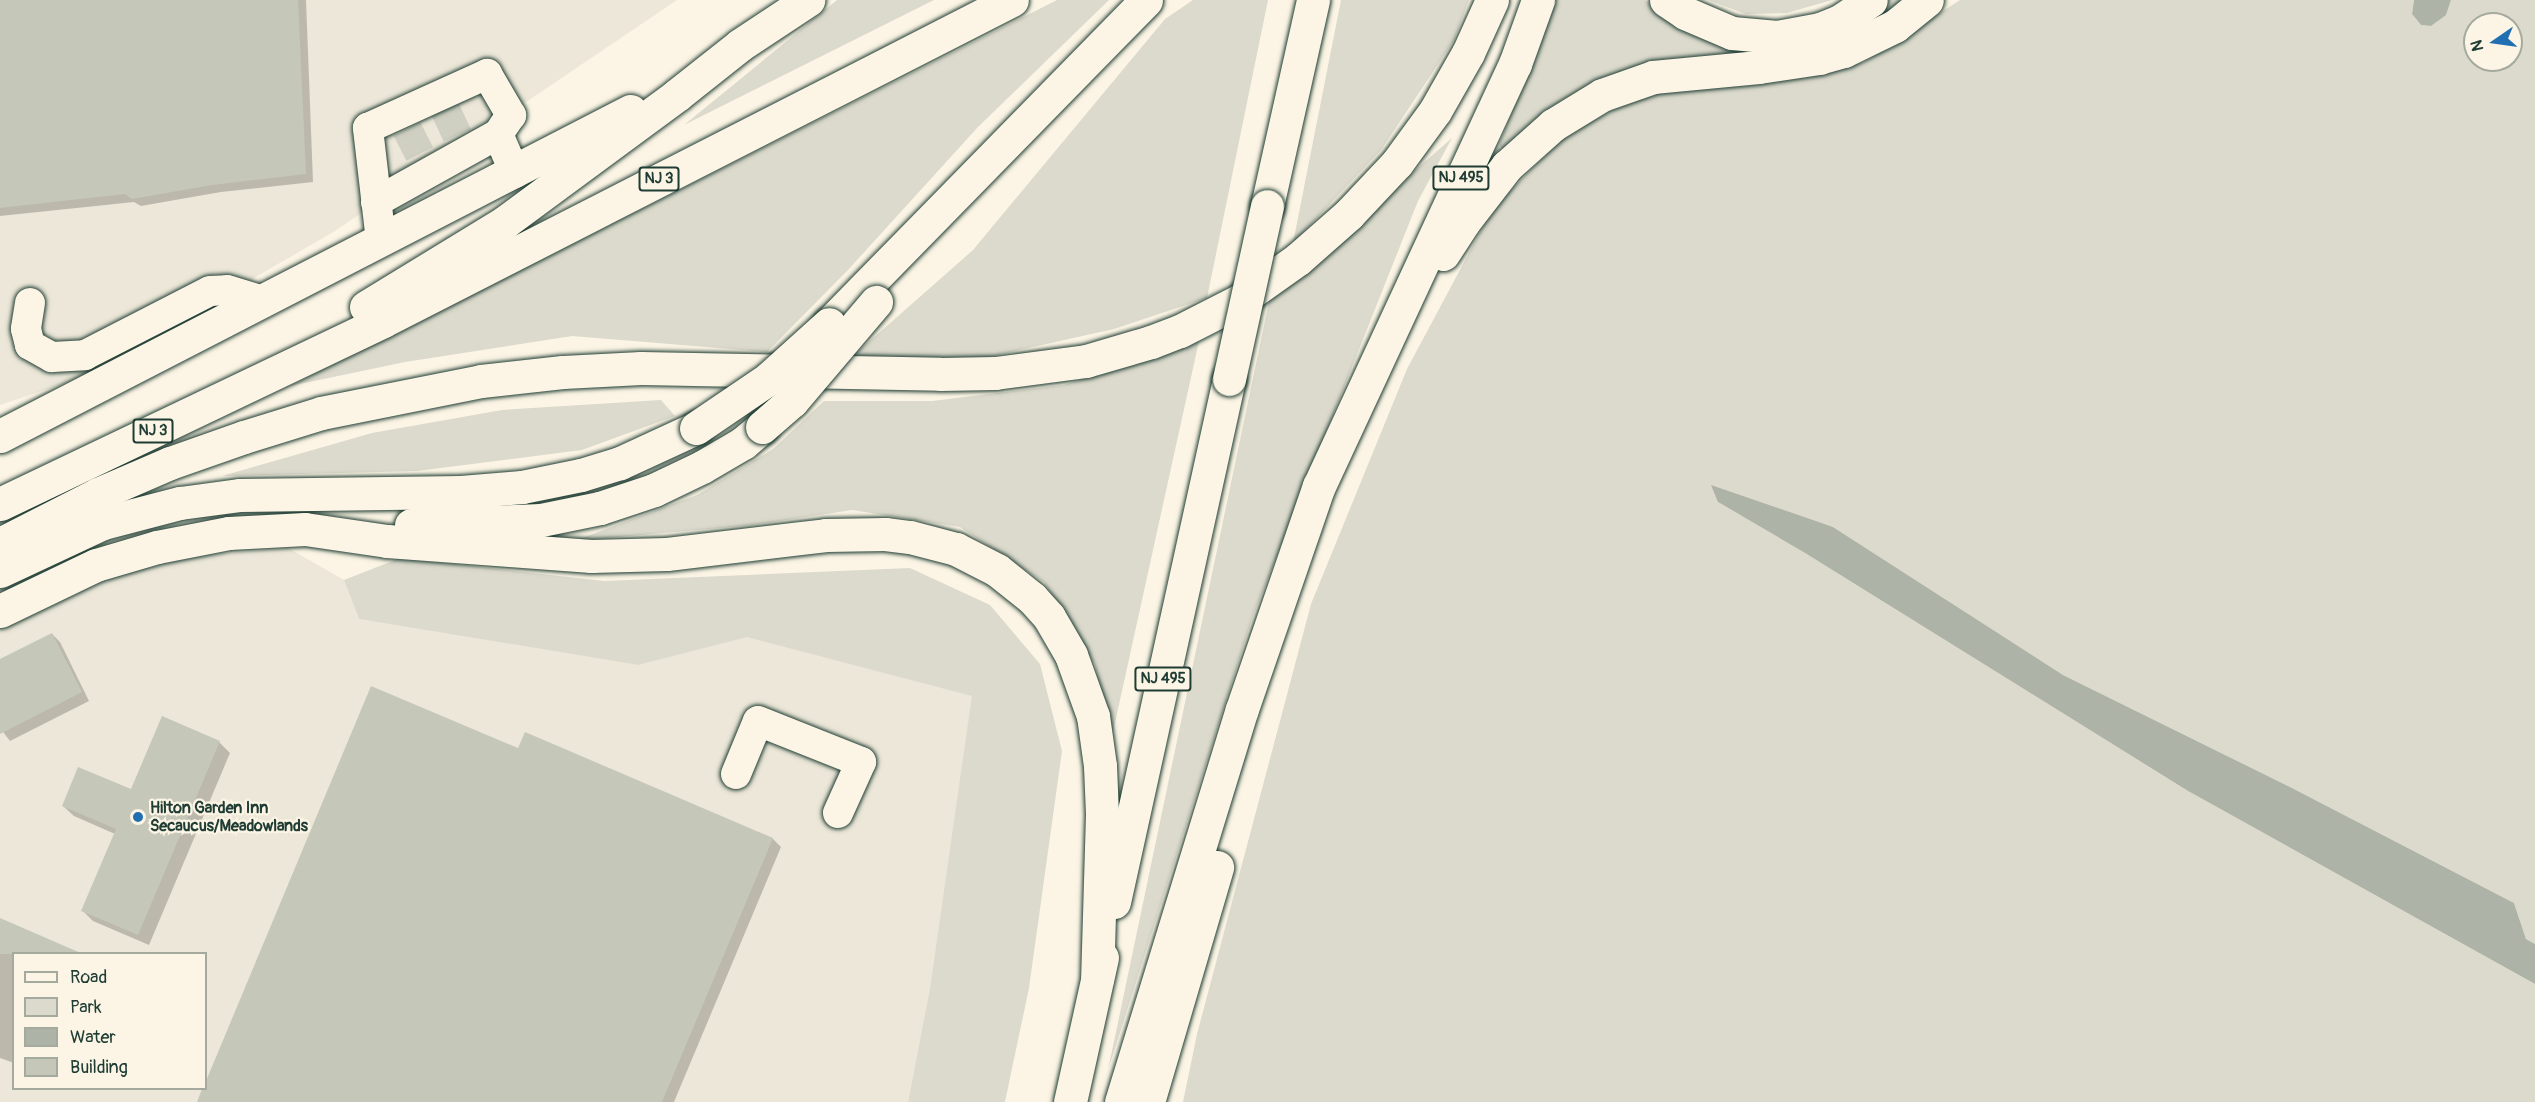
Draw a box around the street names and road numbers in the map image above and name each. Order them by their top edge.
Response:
road number: NJ 495 [1431,166,1491,190]
road number: NJ 3 [638,167,680,191]
road number: NJ 3 [132,419,174,443]
road number: NJ 495 [1133,667,1193,691]

